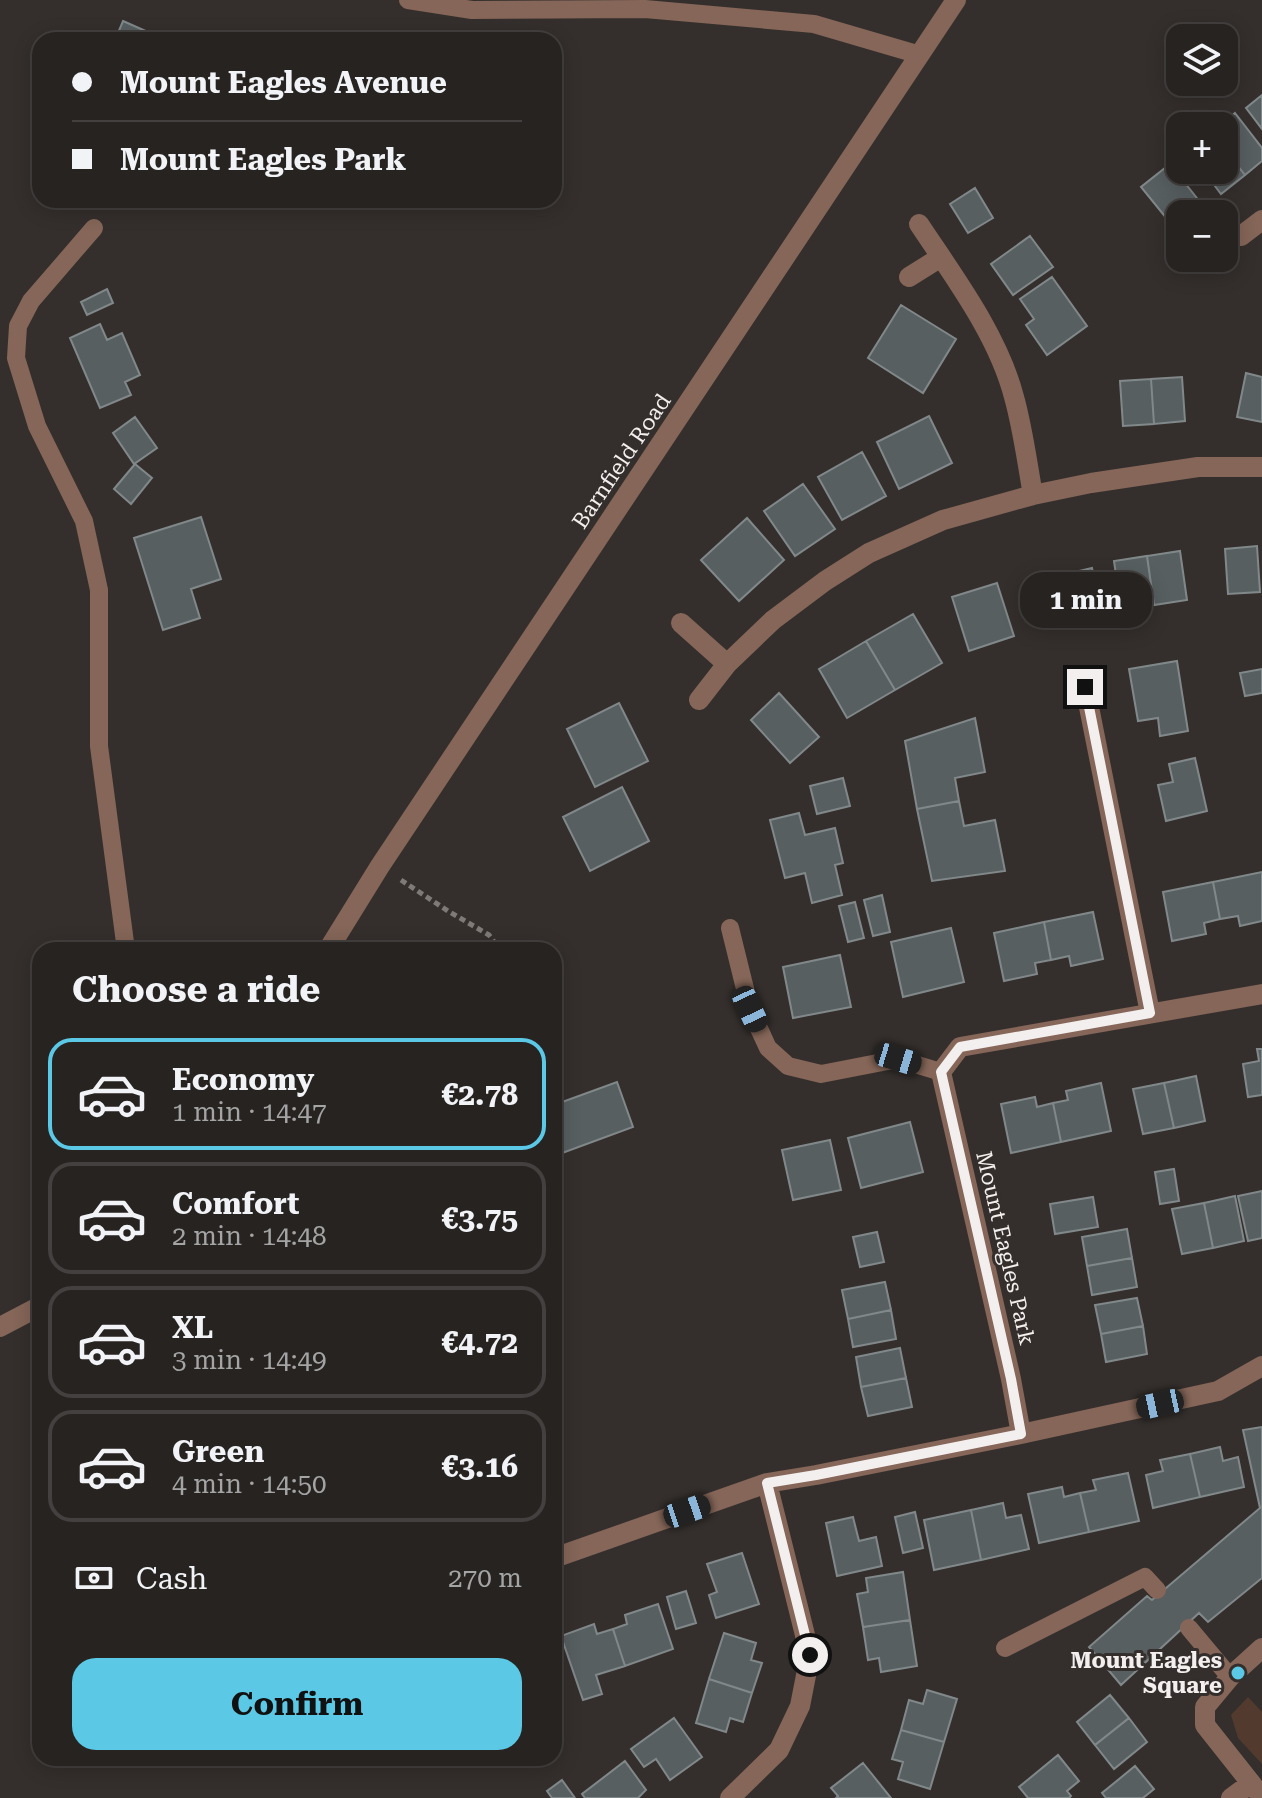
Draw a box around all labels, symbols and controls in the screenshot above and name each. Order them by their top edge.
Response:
map controls [1166,24,1238,272]
button: layers [1166,24,1238,96]
text: Mount Eagles Avenue [120,65,447,100]
button: + [1166,112,1238,184]
text: Mount Eagles Park [120,142,406,177]
button: − [1166,200,1238,272]
street label: Barnfield Road [567,389,676,533]
callout: 1 min [1019,571,1151,627]
text: 1 min [1050,585,1122,615]
route end [1067,669,1103,705]
text: Choose a ride [72,969,320,1011]
car [729,982,771,1036]
car [872,1041,924,1077]
icon: car [76,1058,148,1130]
text: Economy [172,1062,314,1097]
text: €2.78 [441,1077,518,1112]
text: 1 min · 14:47 [172,1097,327,1127]
street label: Mount Eagles Park [971,1149,1040,1347]
icon: car [76,1182,148,1254]
text: Comfort [172,1186,299,1221]
text: €3.75 [441,1201,518,1236]
text: 2 min · 14:48 [172,1221,327,1251]
icon: car [76,1306,148,1378]
text: XL [172,1310,213,1345]
text: €4.72 [441,1325,518,1360]
text: 3 min · 14:49 [172,1345,327,1375]
car [1134,1387,1186,1421]
icon: car [76,1430,148,1502]
text: Green [172,1434,264,1469]
text: €3.16 [441,1449,518,1484]
text: 4 min · 14:50 [172,1469,327,1499]
car [660,1492,714,1530]
icon: cash [72,1556,116,1600]
text: Cash [136,1561,207,1596]
text: 270 m [448,1563,522,1593]
route start [792,1637,828,1673]
place label: Mount Eagles Square [1070,1648,1222,1698]
button: Confirm [72,1658,522,1750]
marker: Mount Eagles Square [1229,1664,1247,1682]

